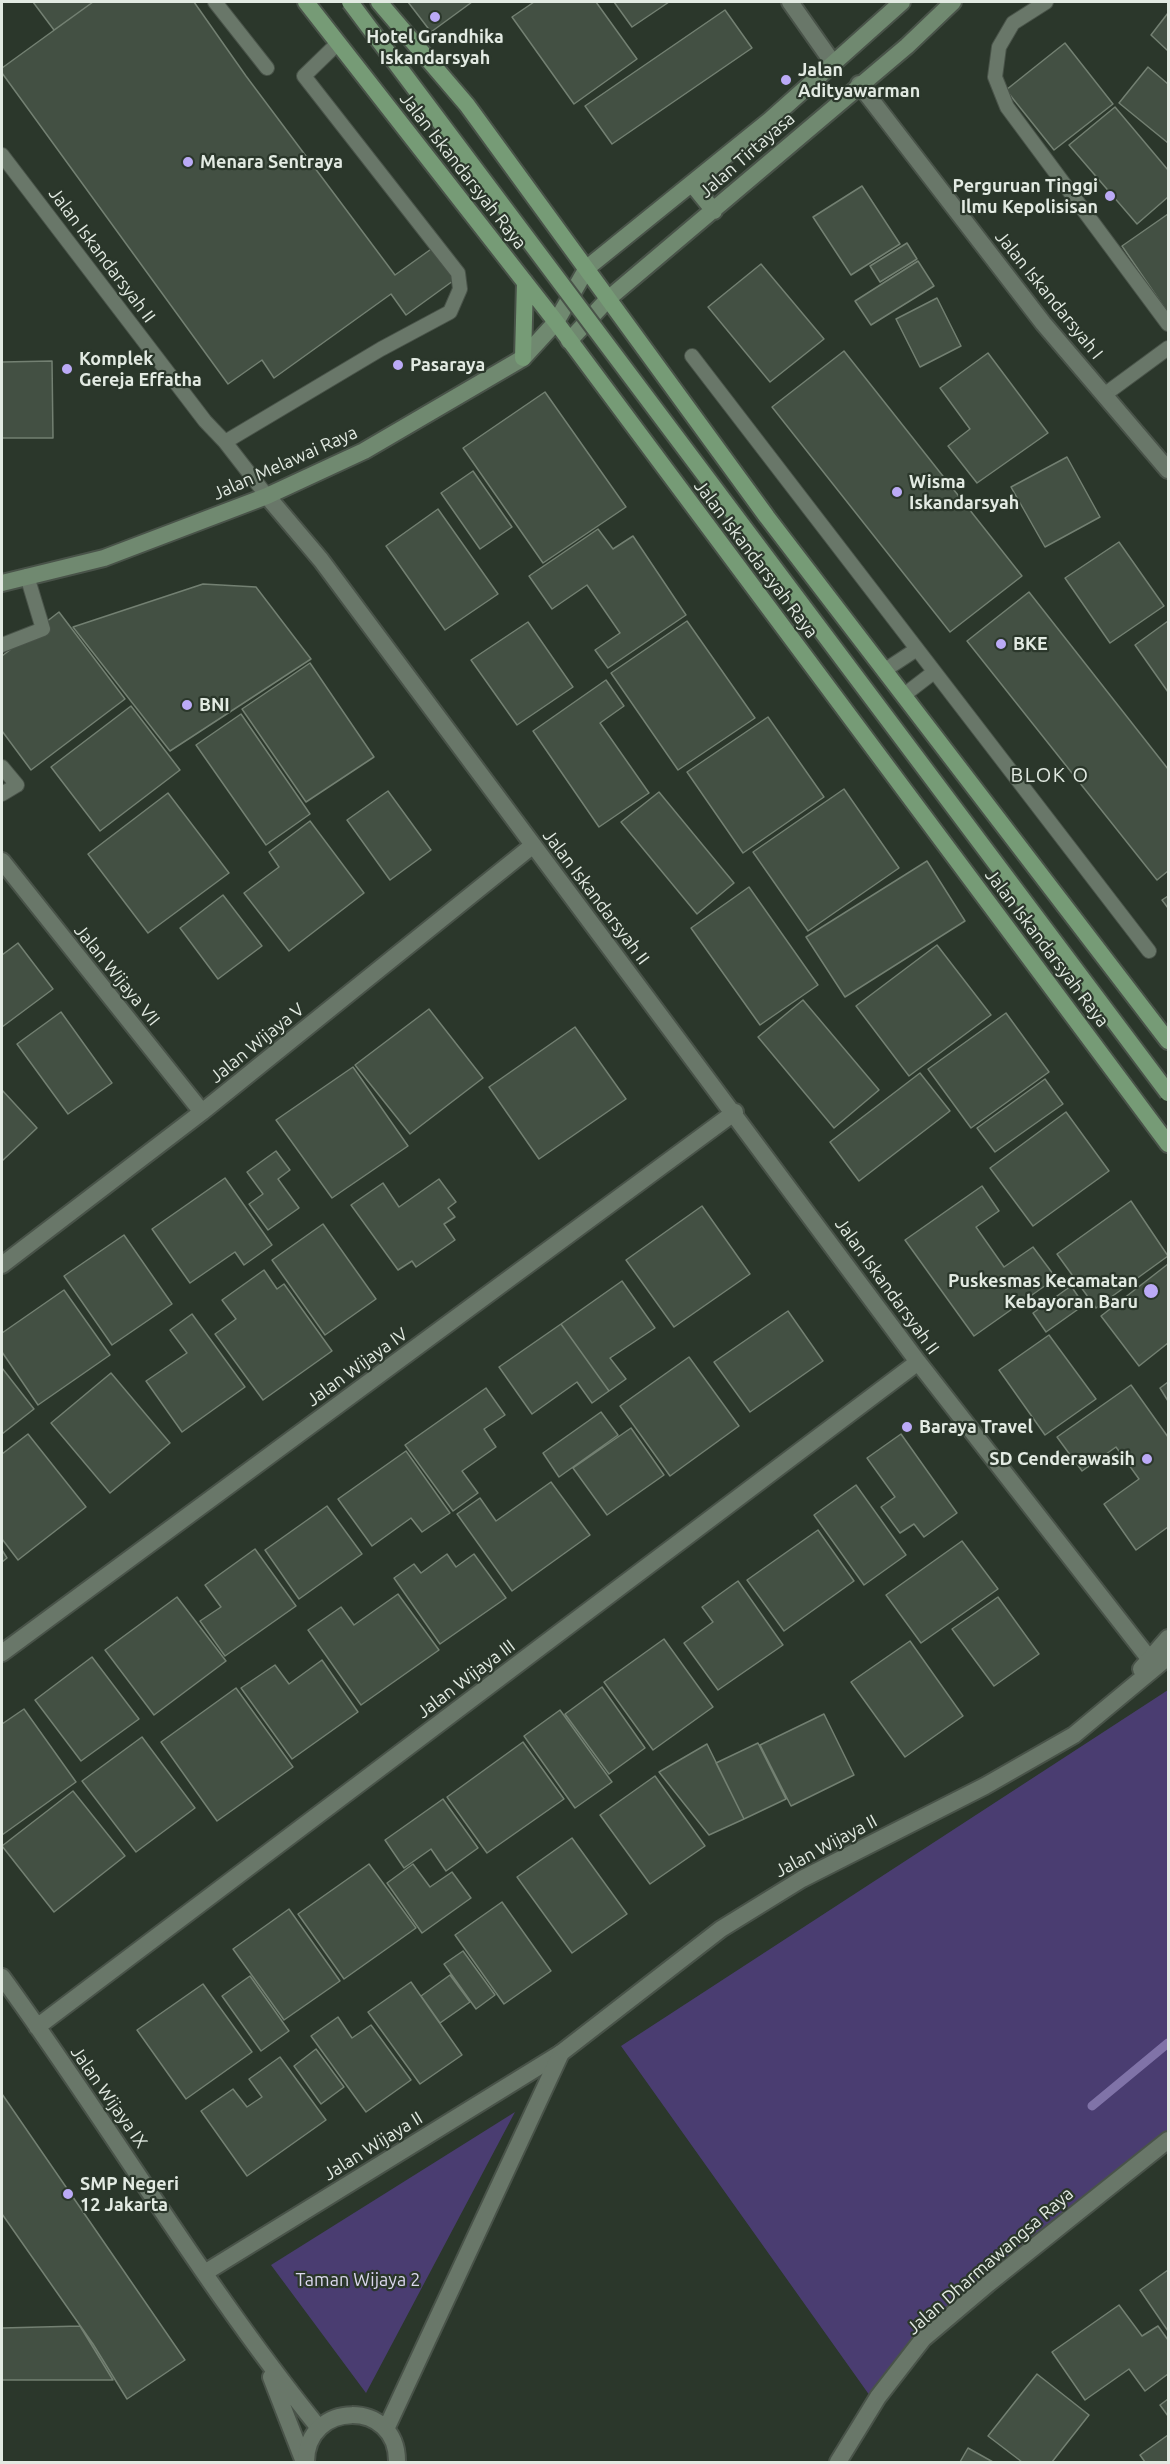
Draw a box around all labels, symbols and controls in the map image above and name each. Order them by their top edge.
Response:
marker: Hotel Grandhika Iskandarsyah [428,10,442,24]
place label: Hotel Grandhika Iskandarsyah [366,26,504,68]
place label: Jalan Adityawarman [798,59,920,101]
marker: Jalan Adityawarman [779,73,793,87]
street label: Jalan Iskandarsyah Raya [395,88,531,254]
street label: Jalan Tirtayasa [695,108,799,202]
place label: Menara Sentraya [200,151,343,173]
marker: Menara Sentraya [181,155,195,169]
place label: Perguruan Tinggi Ilmu Kepolisisan [953,175,1098,218]
street label: Jalan Iskandarsyah II [44,183,160,327]
marker: Perguruan Tinggi Ilmu Kepolisisan [1103,189,1117,203]
street label: Jalan Iskandarsyah I [991,226,1107,364]
place label: Komplek Gereja Effatha [79,348,202,391]
place label: Pasaraya [410,354,485,376]
marker: Pasaraya [391,358,405,372]
marker: Komplek Gereja Effatha [60,362,74,376]
street label: Jalan Melawai Raya [209,421,361,505]
place label: Wisma Iskandarsyah [909,471,1019,514]
street label: Jalan Iskandarsyah Raya [689,476,823,642]
marker: Wisma Iskandarsyah [890,485,904,499]
place label: BKE [1013,633,1048,655]
marker: BKE [994,637,1008,651]
place label: BNI [199,694,230,716]
marker: BNI [180,698,194,712]
district label: BLOK O [1010,763,1090,787]
street label: Jalan Iskandarsyah II [538,825,654,969]
street label: Jalan Iskandarsyah Raya [980,865,1114,1031]
street label: Jalan Wijaya VII [70,920,164,1030]
street label: Jalan Wijaya V [206,998,308,1088]
street label: Jalan Iskandarsyah II [830,1214,944,1358]
place label: Puskesmas Kecamatan Kebayoran Baru [948,1270,1138,1312]
marker: Puskesmas Kecamatan Kebayoran Baru [1142,1282,1160,1300]
street label: Jalan Wijaya IV [302,1323,412,1411]
place label: Baraya Travel [919,1416,1033,1438]
marker: Baraya Travel [900,1420,914,1434]
place label: SD Cenderawasih [989,1448,1135,1470]
marker: SD Cenderawasih [1140,1452,1154,1466]
street label: Jalan Wijaya III [413,1635,519,1723]
street label: Jalan Wijaya II [771,1810,881,1882]
street label: Jalan Wijaya IX [66,2042,152,2152]
street label: Jalan Wijaya II [319,2107,427,2185]
place label: SMP Negeri 12 Jakarta [80,2173,179,2216]
street label: Jalan Dharmawangsa Raya [902,2183,1078,2339]
marker: SMP Negeri 12 Jakarta [61,2187,75,2201]
park label: Taman Wijaya 2 [296,2269,420,2291]

